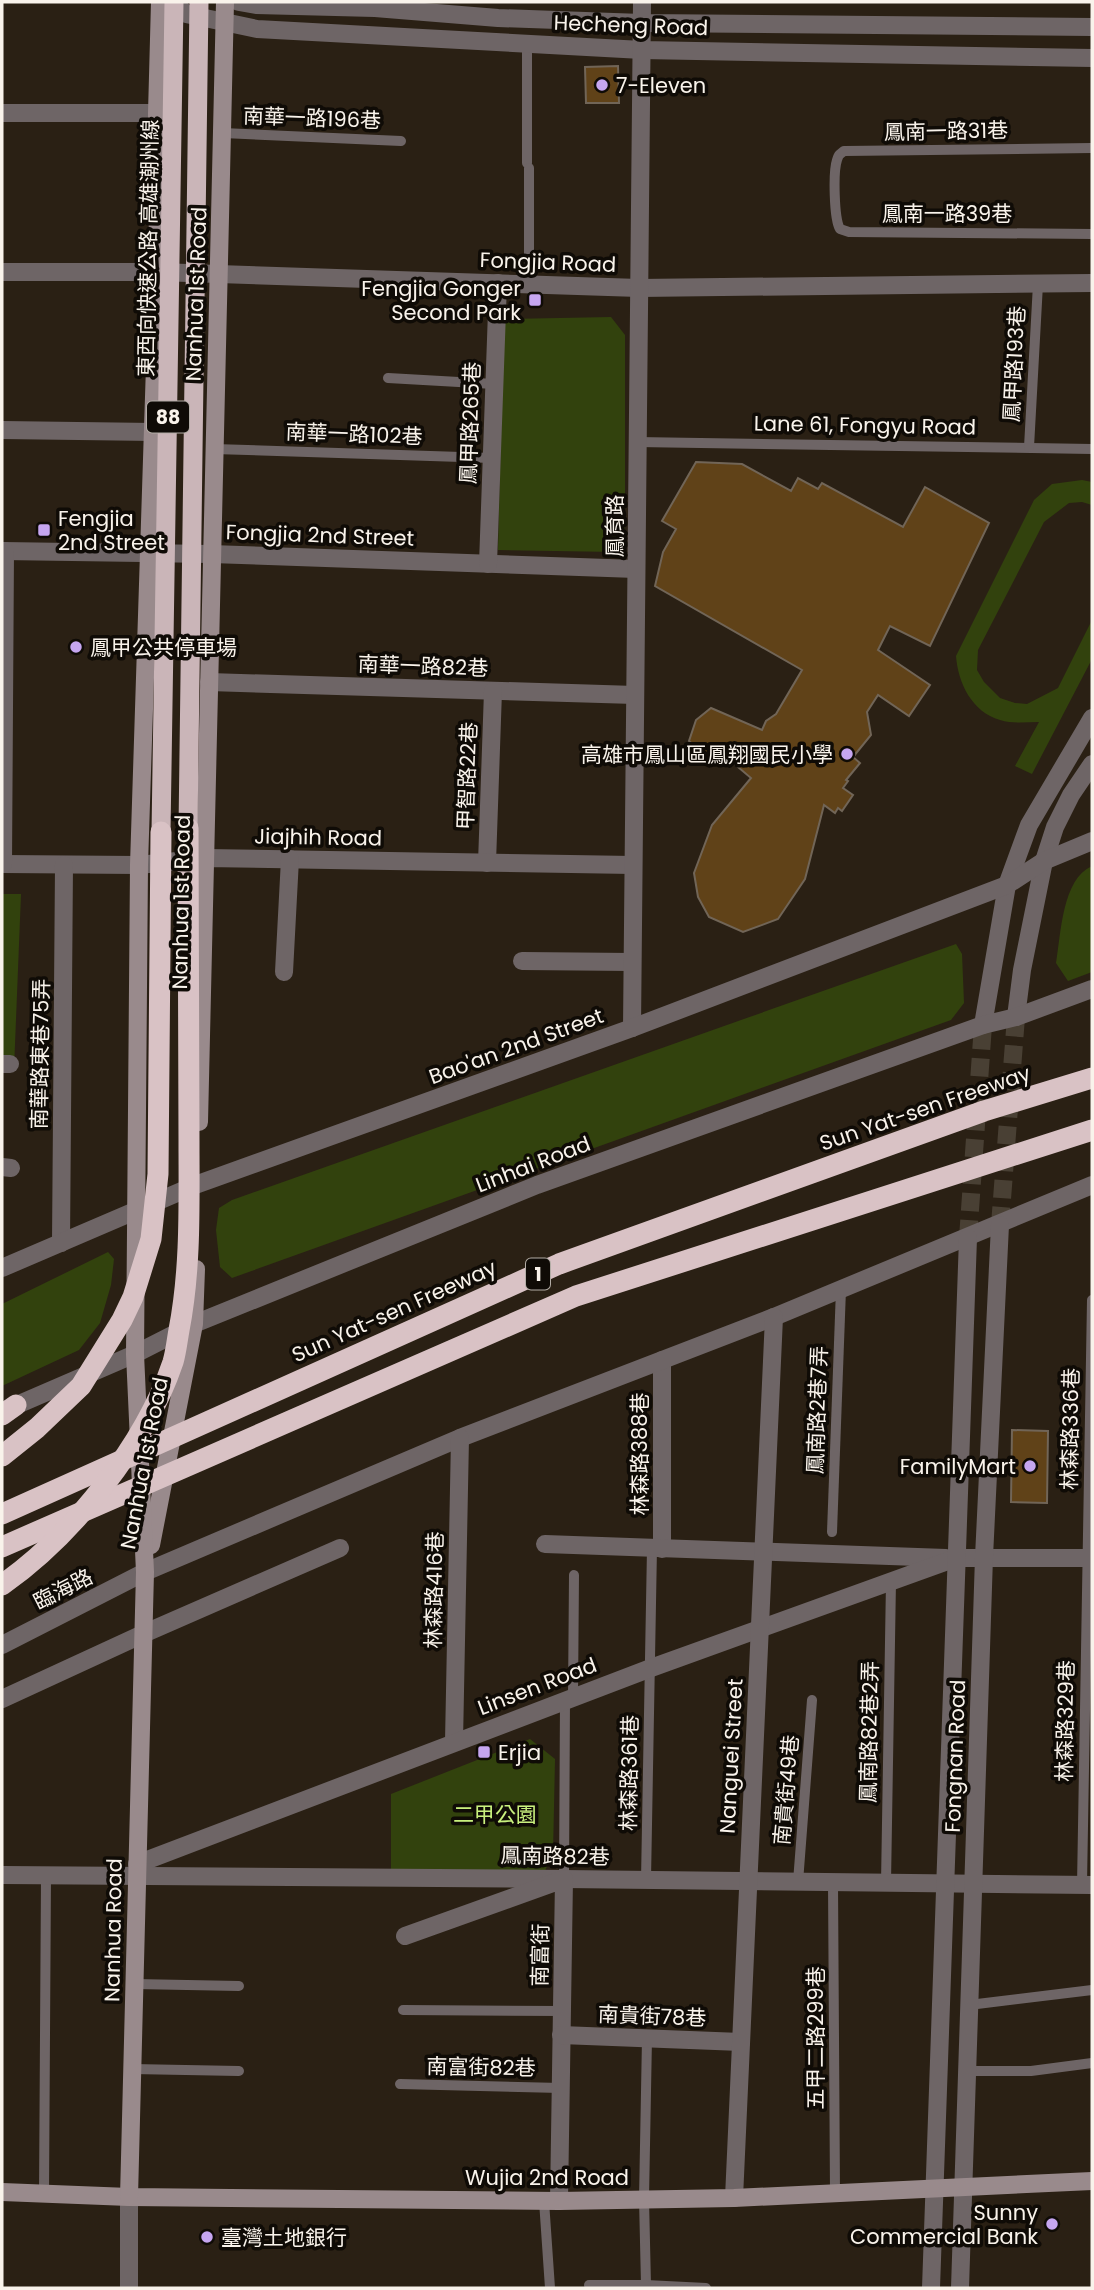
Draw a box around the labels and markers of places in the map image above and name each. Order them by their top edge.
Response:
place label: 7-Eleven [616,71,706,100]
marker: 7-Eleven [594,77,610,93]
place label: Fengjia Gonger Second Park [361,274,521,327]
marker: Fengjia Gonger Second Park [527,292,543,308]
place label: Fengjia 2nd Street [58,504,165,557]
marker: Fengjia 2nd Street [36,522,52,538]
place label: 鳳甲公共停車場 [90,633,237,662]
marker: 鳳甲公共停車場 [68,639,84,655]
place label: 高雄市鳳山區鳳翔國民小學 [581,740,833,769]
marker: 高雄市鳳山區鳳翔國民小學 [839,746,855,762]
place label: FamilyMart [900,1452,1016,1481]
marker: FamilyMart [1022,1458,1038,1474]
place label: Erjia [498,1738,541,1767]
marker: Erjia [476,1744,492,1760]
place label: Sunny Commercial Bank [850,2198,1038,2251]
marker: Sunny Commercial Bank [1044,2216,1060,2232]
place label: 臺灣土地銀行 [221,2223,347,2252]
marker: 臺灣土地銀行 [199,2229,215,2245]

